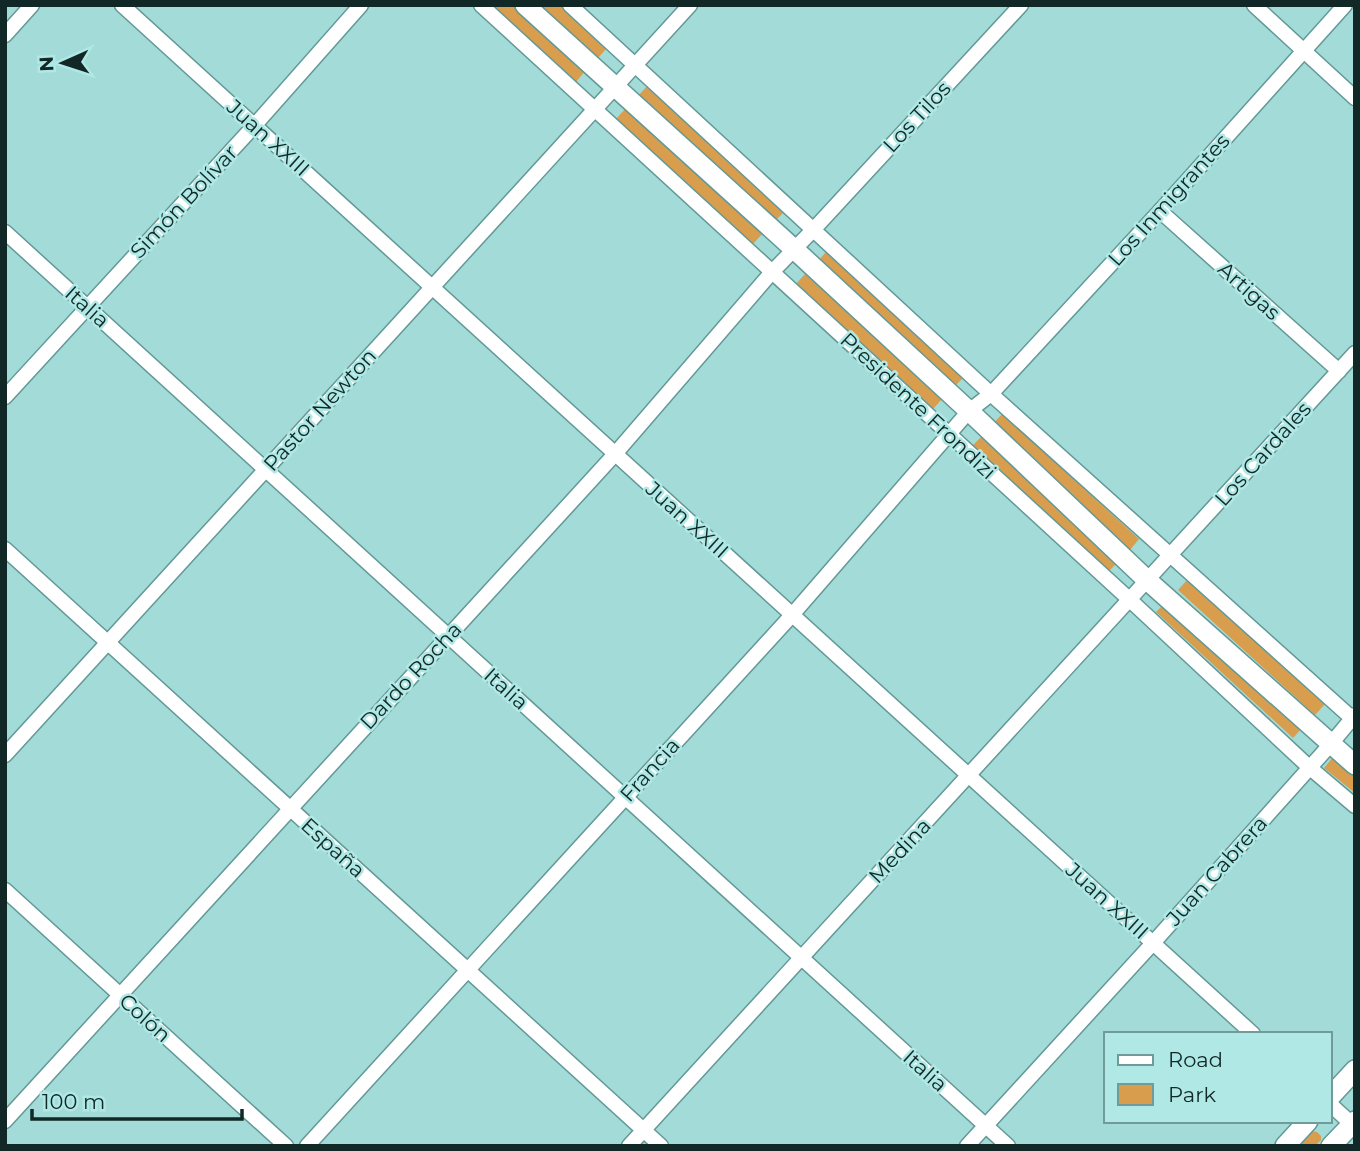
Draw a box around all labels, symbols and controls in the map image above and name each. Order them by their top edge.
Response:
north arrow [28,28,98,98]
text: N [35,56,58,72]
street label: Los Tilos [878,76,956,157]
street label: Juan XXIII [221,93,315,181]
street label: Los Inmigrantes [1103,128,1235,271]
street label: Simón Bolívar [125,140,242,263]
street label: Artigas [1213,256,1286,325]
street label: Italia [60,280,114,333]
street label: Presidente Frondizi [835,327,1001,484]
street label: Pastor Newton [258,343,381,476]
street label: Los Cardales [1209,396,1316,511]
street label: Juan XXIII [640,475,734,563]
street label: Dardo Rocha [355,617,467,734]
street label: Italia [479,662,533,715]
street label: Francia [615,733,685,807]
street label: Juan Cabrera [1160,811,1272,931]
street label: España [296,812,370,883]
street label: Medina [863,813,936,888]
street label: Juan XXIII [1060,856,1154,944]
street label: Colón [114,988,176,1047]
legend [1104,1032,1332,1123]
street label: Italia [898,1044,952,1097]
text: Road [1168,1047,1223,1072]
scale bar [32,1078,242,1122]
text: Park [1168,1082,1216,1107]
text: 100 m [42,1089,105,1114]

